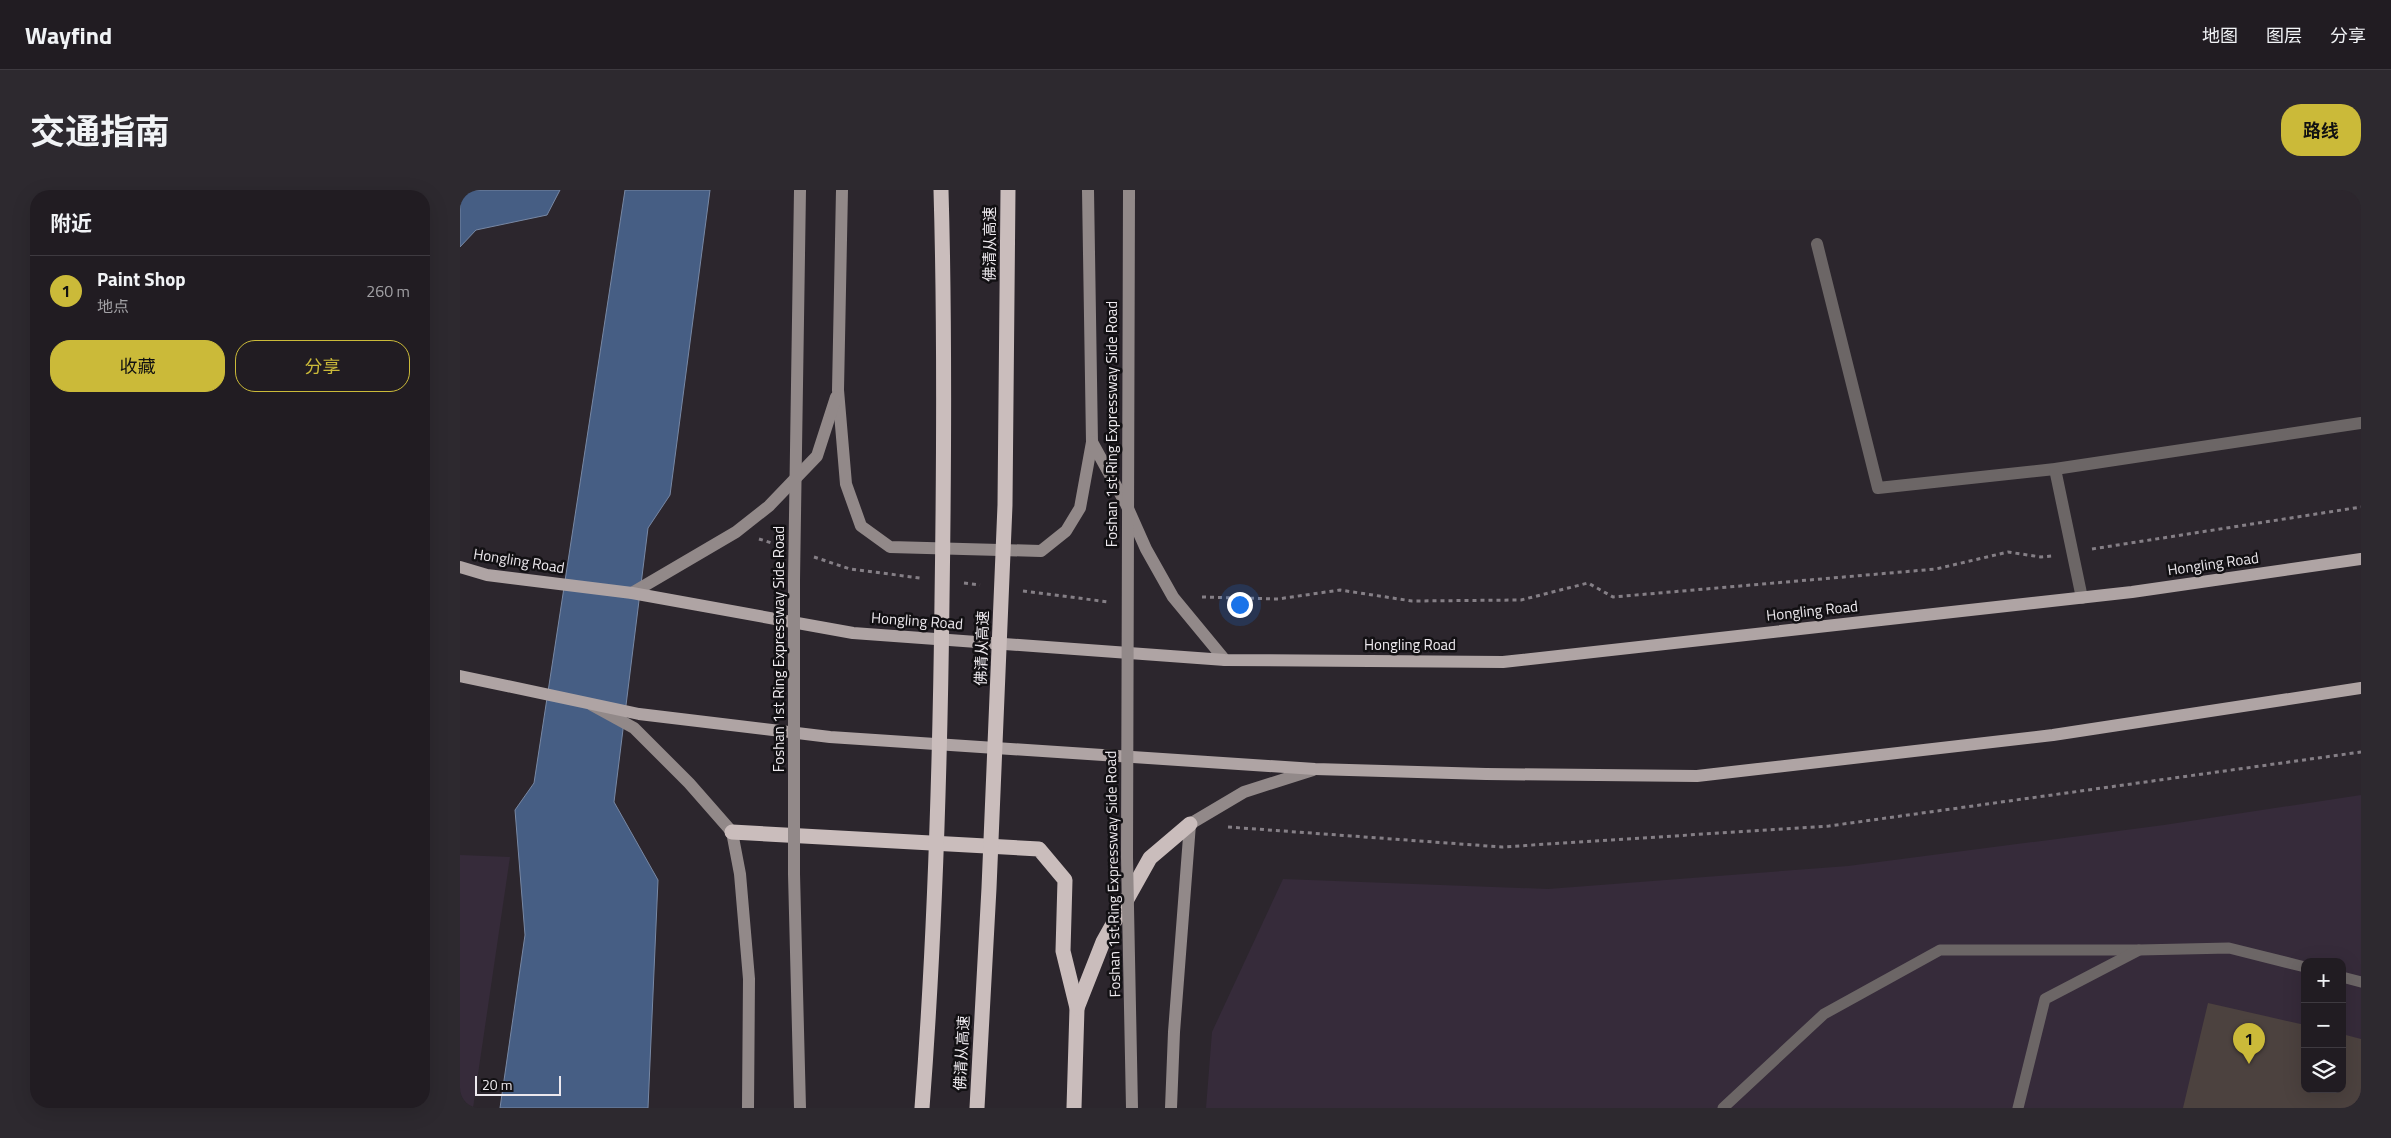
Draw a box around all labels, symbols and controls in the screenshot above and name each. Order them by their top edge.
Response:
text: Wayfind [25,17,112,53]
text: 地图 [2202,22,2238,49]
text: 图层 [2266,22,2302,49]
text: 分享 [2330,22,2366,49]
text: 交通指南 [30,104,170,158]
button: 路线 [2281,104,2361,156]
street label: 佛清从高速 [978,206,1001,282]
text: 附近 [50,207,92,239]
text: Paint Shop [97,264,186,293]
text: 1 [62,279,70,303]
text: 260 m [366,279,410,303]
text: 地点 [97,294,129,318]
street label: Foshan 1st Ring Expressway Side Road [1100,301,1123,547]
button: 收藏 [50,340,225,392]
button: 分享 [235,340,410,392]
street label: Foshan 1st Ring Expressway Side Road [767,526,790,772]
street label: Hongling Road [472,542,566,579]
street label: Hongling Road [2166,546,2260,581]
your location [1227,592,1253,618]
street label: Hongling Road [1765,594,1859,627]
street label: Hongling Road [870,606,964,635]
street label: 佛清从高速 [969,610,994,686]
street label: Hongling Road [1364,633,1456,656]
street label: Foshan 1st Ring Expressway Side Road [1099,751,1126,997]
map controls [2301,958,2346,1093]
button: + [2301,958,2346,1003]
button: − [2301,1003,2346,1048]
street label: 佛清从高速 [948,1015,975,1091]
pin: 1 [2233,1023,2265,1064]
button: layers [2301,1048,2346,1093]
scale bar [475,1073,561,1096]
text: 20 m [482,1074,512,1095]

